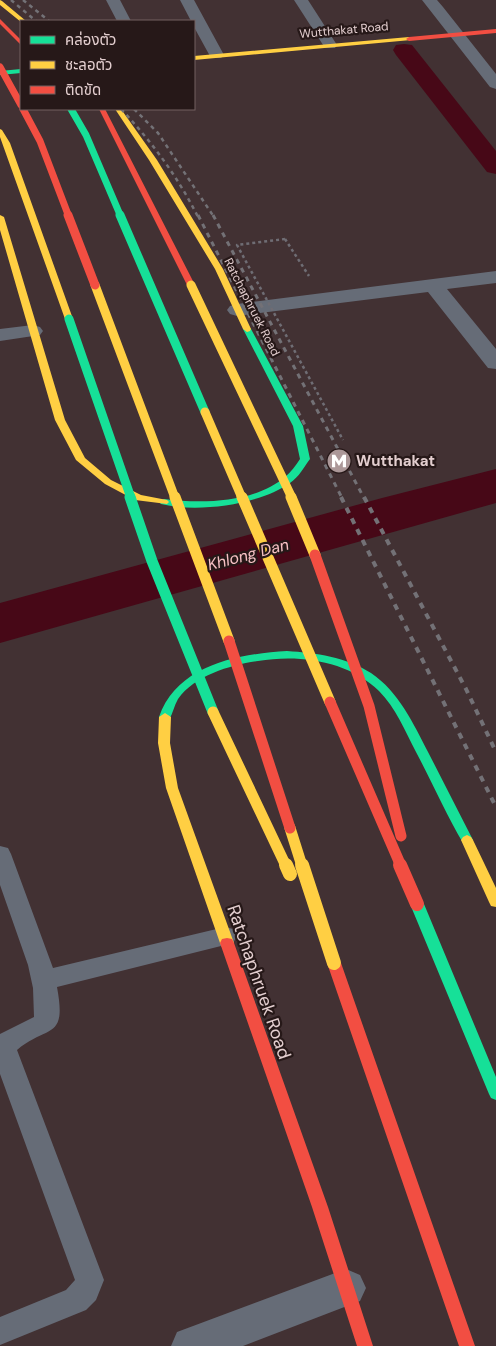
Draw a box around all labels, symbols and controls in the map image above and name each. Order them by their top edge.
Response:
street label: Wutthakat Road [299,18,389,42]
legend [20,20,195,110]
text: คล่องตัว [65,30,116,50]
text: ชะลอตัว [65,55,112,75]
text: ติดขัด [65,80,101,100]
street label: Ratchaphruek Road [220,255,284,359]
metro station icon: Wutthakat [326,448,352,474]
place label: Wutthakat [356,451,435,471]
water label: Khlong Dan [205,534,291,575]
street label: Ratchaphruek Road [221,902,297,1062]

